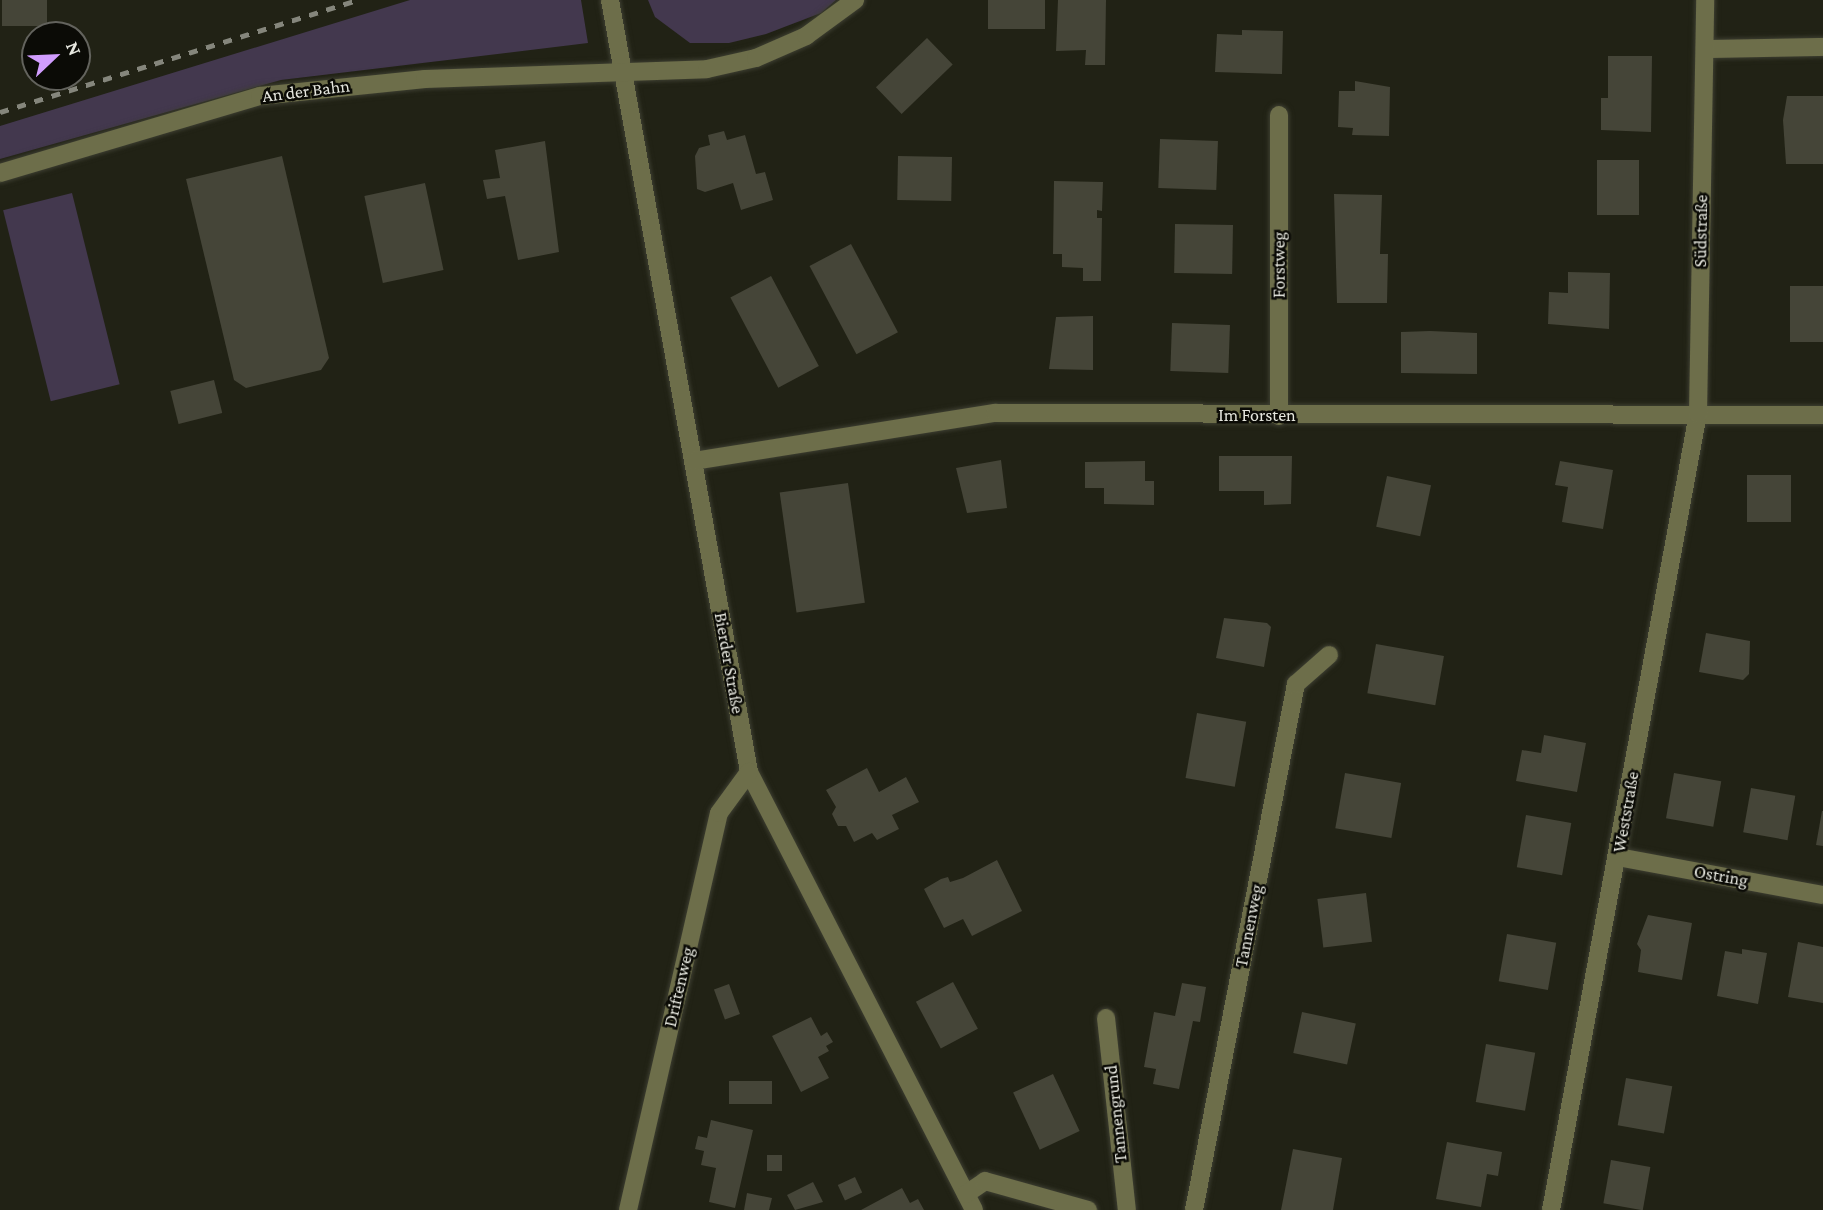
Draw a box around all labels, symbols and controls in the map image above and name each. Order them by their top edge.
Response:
north arrow [21,21,91,91]
text: N [62,38,86,58]
street label: An der Bahn [261,75,351,107]
street label: Südstraße [1690,194,1712,268]
street label: Forstweg [1268,232,1290,298]
street label: Im Forsten [1218,404,1296,426]
street label: Bierder Straße [709,611,749,715]
street label: Weststraße [1608,770,1644,854]
street label: Ostring [1692,861,1750,891]
street label: Tannenweg [1230,883,1268,969]
street label: Driftenweg [659,945,699,1029]
street label: Tannengrund [1100,1064,1132,1164]

